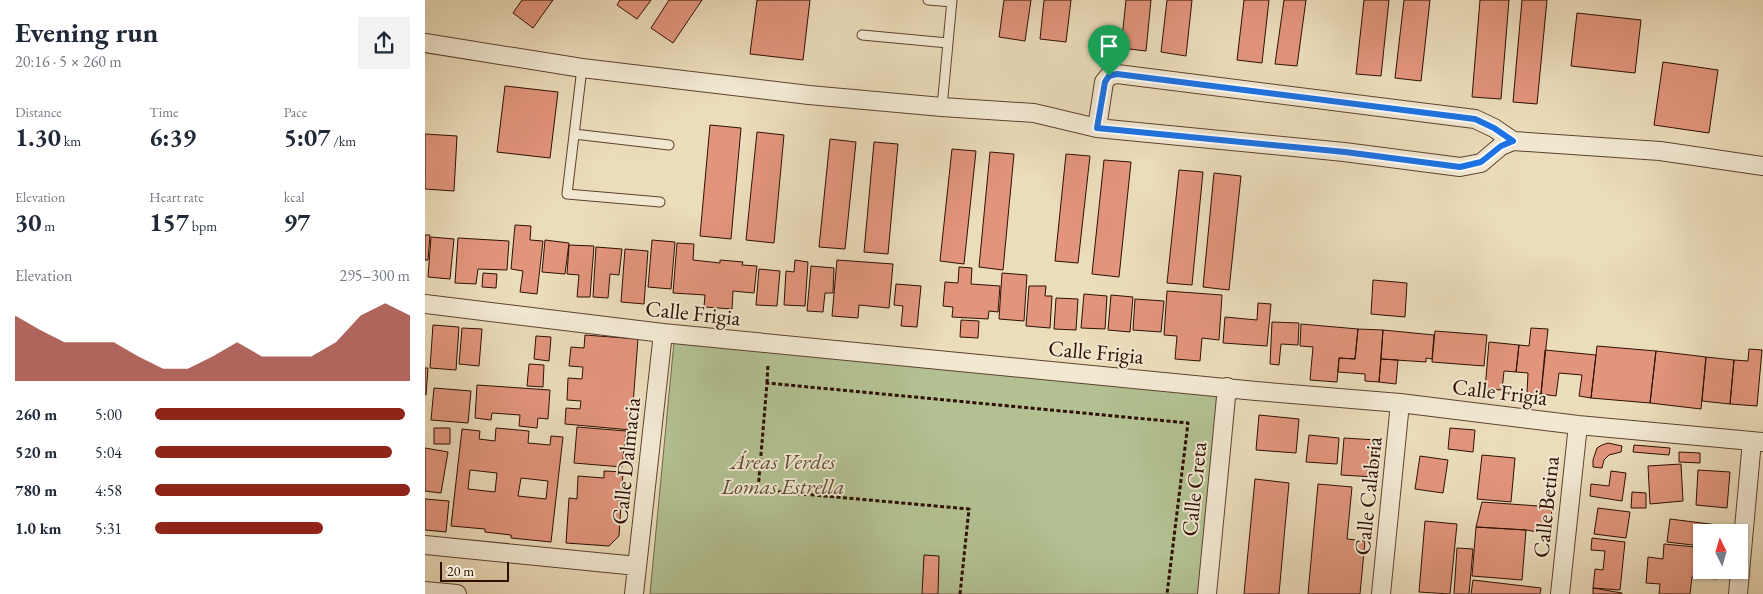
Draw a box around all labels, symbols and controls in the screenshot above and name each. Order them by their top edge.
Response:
text: Evening run [15,14,158,50]
button: share [358,17,410,69]
pin [1088,25,1130,76]
icon: arrive [1095,32,1123,60]
text: 20:16 · 5 × 260 m [15,51,122,72]
text: Distance [15,103,62,121]
text: Time [149,103,179,121]
text: Pace [284,103,307,121]
text: 1.30 [15,121,61,153]
text: 6:39 [149,121,196,153]
text: 5:07 [284,121,330,153]
text: km [61,132,81,150]
text: /km [330,132,356,150]
text: Elevation [15,188,65,206]
text: Heart rate [149,188,204,206]
text: kcal [284,188,305,206]
text: 30 [15,206,41,238]
text: 157 [149,206,189,238]
text: 97 [284,206,310,238]
text: m [41,217,55,235]
text: bpm [189,217,217,235]
text: Elevation [15,265,73,286]
text: 295–300 m [339,265,410,286]
street label: Calle Frigia [644,294,742,332]
street label: Calle Frigia [1047,333,1145,371]
street label: Calle Frigia [1451,372,1549,412]
street label: Calle Dalmacia [605,396,647,526]
text: 260 m [15,404,57,425]
text: 5:00 [95,404,122,425]
street label: Calle Calabria [1347,435,1389,557]
street label: Calle Creta [1175,440,1213,538]
text: 520 m [15,442,57,463]
text: 5:04 [95,442,122,463]
park label: Áreas Verdes Lomas Estrella [720,447,845,501]
street label: Calle Betina [1526,454,1566,559]
text: 780 m [15,480,57,501]
text: 4:58 [95,480,122,501]
text: 1.0 km [15,518,61,539]
text: 5:31 [95,518,122,539]
north arrow [1693,524,1747,579]
map controls [1693,524,1748,579]
scale bar [440,559,509,582]
text: 20 m [447,562,474,580]

